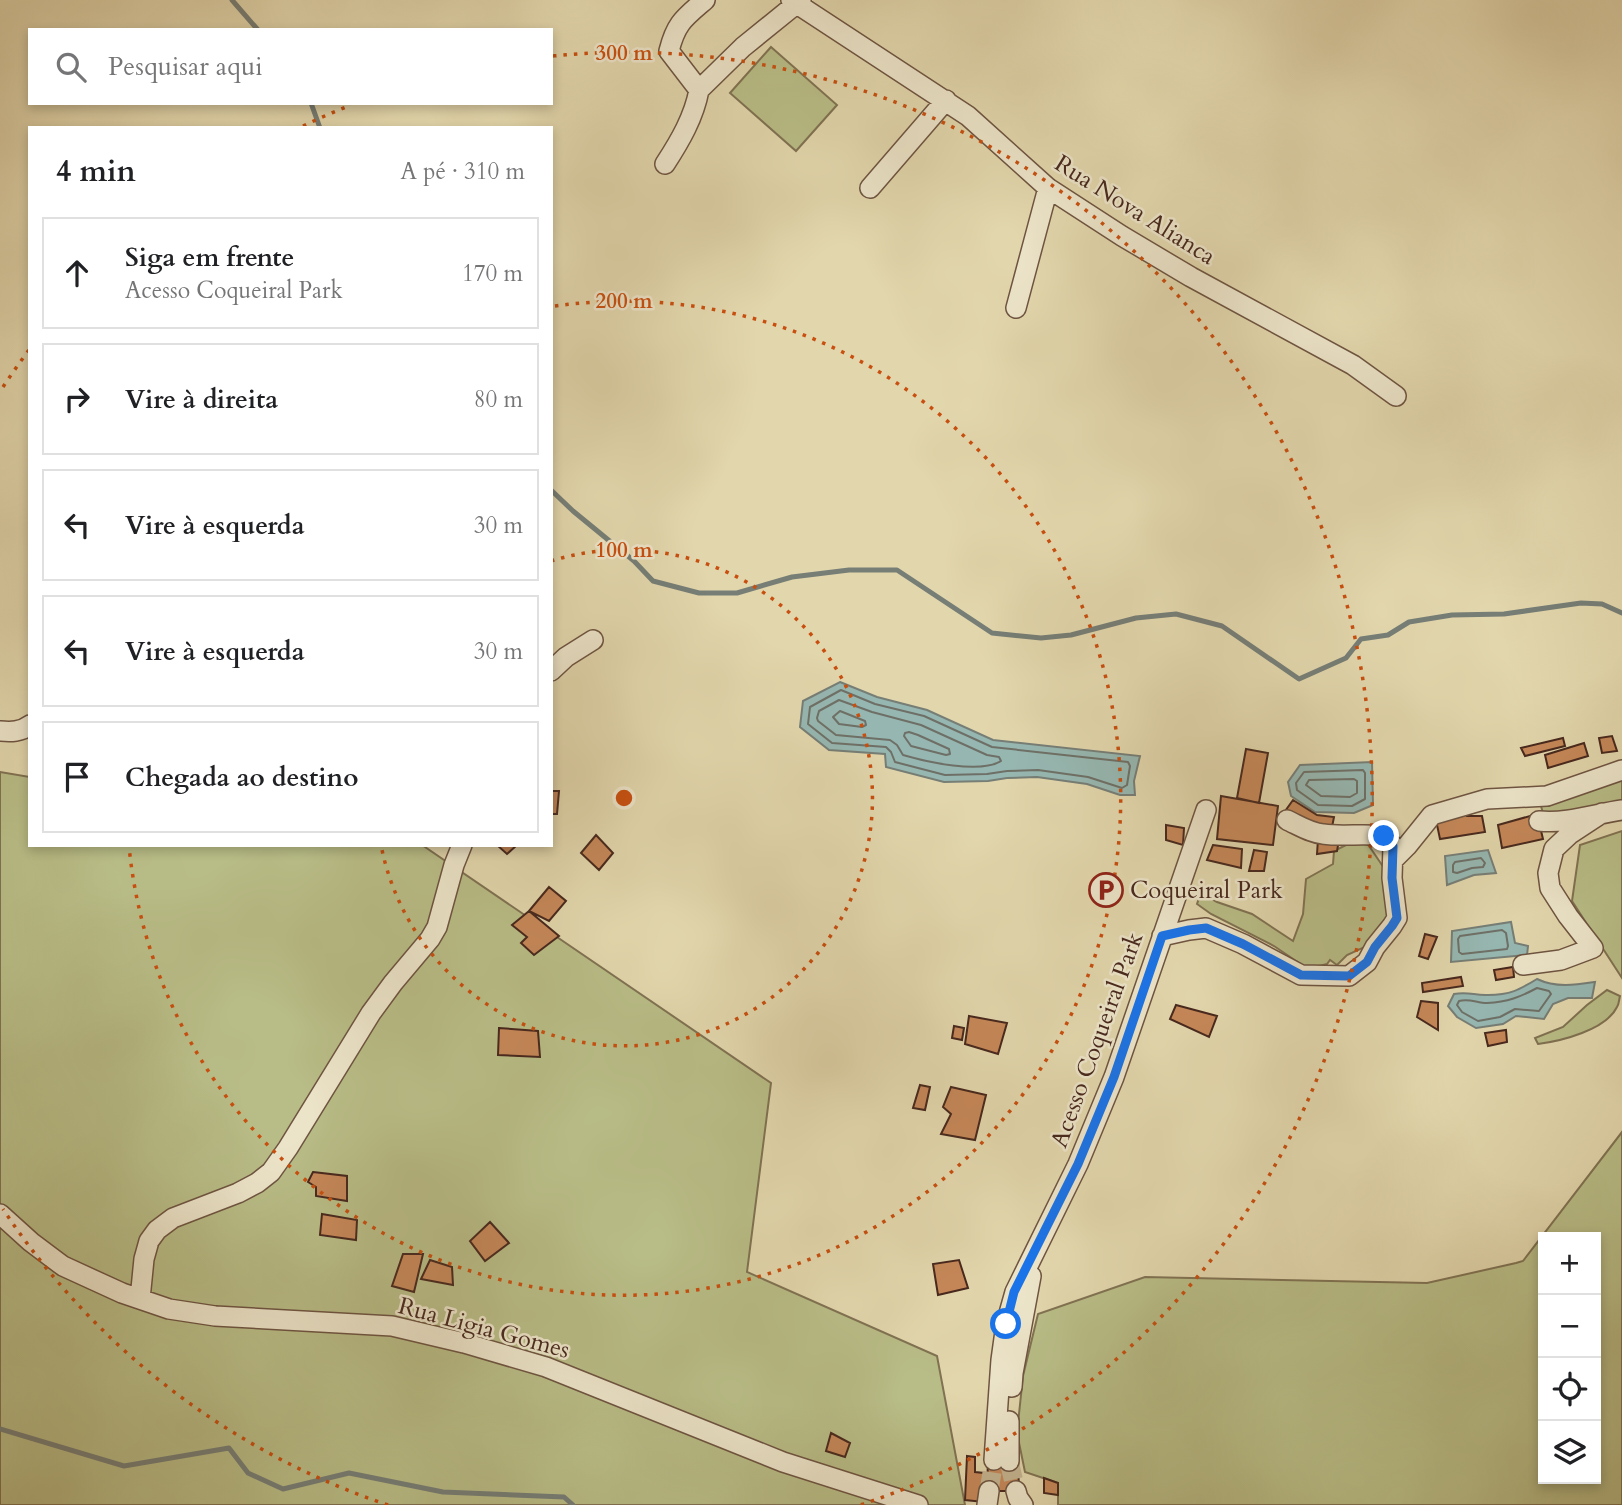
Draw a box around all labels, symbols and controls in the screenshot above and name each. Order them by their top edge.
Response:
search box [28,28,553,105]
text: 300 m [595,39,653,68]
icon: search [52,48,90,86]
text: Pesquisar aqui [108,49,263,84]
street label: Rua Nova Alianca [1048,147,1222,273]
text: 4 min [56,151,136,192]
text: A pé · 310 m [401,156,525,187]
text: Siga em frente [125,240,294,275]
icon: ahead [58,254,96,292]
text: 170 m [462,258,523,289]
text: Acesso Coqueiral Park [125,275,343,306]
text: 200 m [595,287,653,316]
icon: right [58,380,96,418]
text: Vire à direita [125,382,278,417]
text: 80 m [474,384,523,415]
icon: left [58,506,96,544]
text: Vire à esquerda [125,508,305,543]
text: 30 m [474,510,523,541]
text: 100 m [595,536,653,565]
icon: left [58,632,96,670]
text: Vire à esquerda [125,634,305,669]
text: 30 m [474,636,523,667]
icon: arrive [58,758,96,796]
text: Chegada ao destino [125,760,358,795]
centre of rings [612,786,636,810]
route end [1368,820,1399,851]
parking icon: Coqueiral Park [1087,871,1125,909]
place label: Coqueiral Park [1130,874,1283,907]
street label: Acesso Coqueiral Park [1043,927,1151,1152]
map controls [1538,1232,1601,1484]
button: + [1538,1232,1601,1295]
street label: Rua Ligia Gomes [395,1289,573,1367]
button: − [1538,1295,1601,1358]
route start [990,1308,1021,1339]
button: locate [1538,1358,1601,1421]
button: layers [1538,1421,1601,1484]

